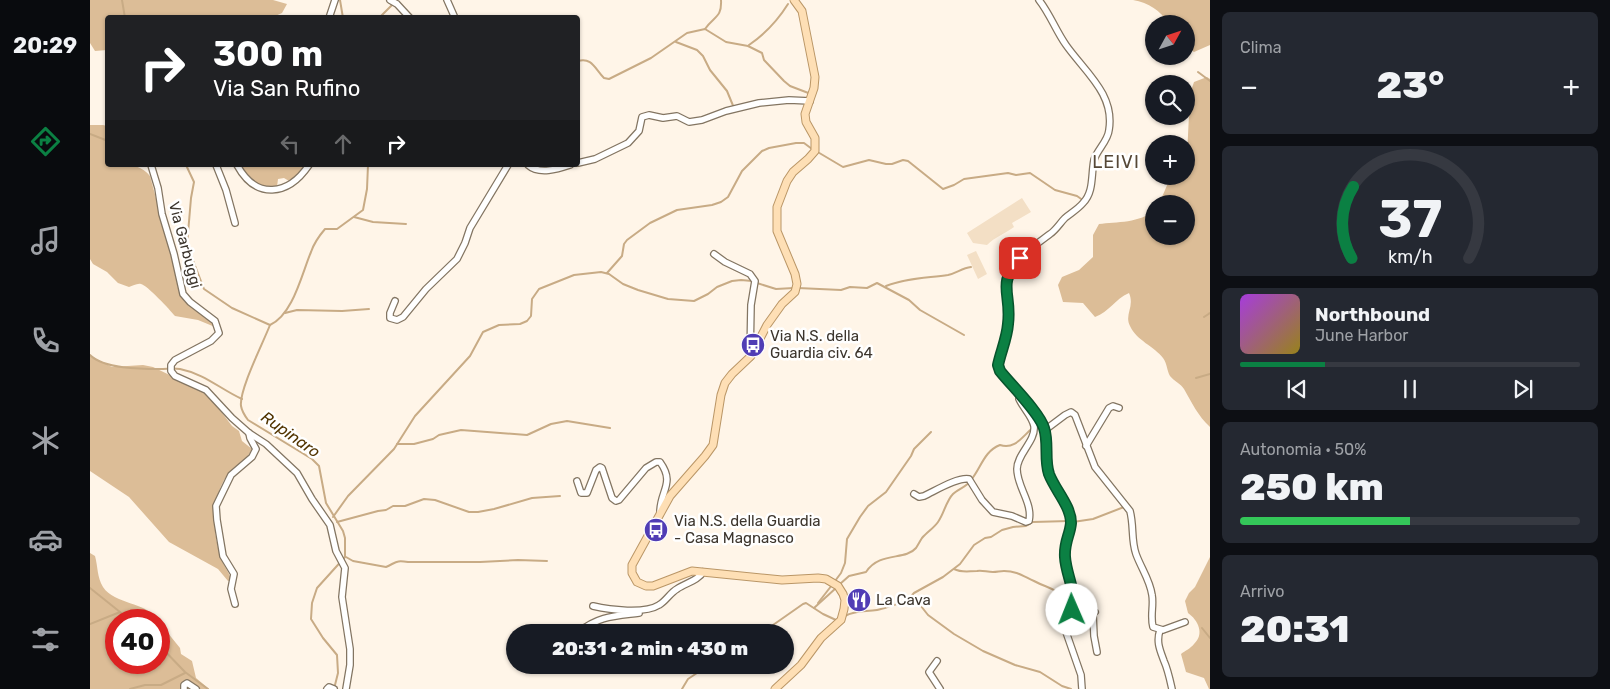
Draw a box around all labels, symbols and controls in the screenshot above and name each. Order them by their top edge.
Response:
north arrow [1145,15,1195,65]
map controls [1145,15,1195,245]
text: 20:29 [13,32,77,59]
text: 300 m [213,33,323,75]
icon: right [130,35,195,100]
text: Clima [1240,38,1281,57]
text: 23° [1377,62,1444,108]
text: − [1240,70,1258,103]
text: + [1563,70,1580,103]
text: Via San Rufino [213,75,360,102]
button: search [1145,75,1195,125]
icon: directions [28,124,63,159]
icon: left [276,130,304,158]
icon: ahead [329,130,357,158]
icon: right [382,130,410,158]
button: + [1145,135,1195,185]
district label: LEIVI [1092,151,1140,173]
text: 37 [1378,188,1442,250]
button: − [1145,195,1195,245]
street label: Via Garbuggi [165,200,205,290]
icon: music [28,223,63,258]
pin [999,237,1041,279]
icon: arrive [1006,244,1034,272]
text: km/h [1388,246,1432,267]
text: Northbound [1315,303,1430,326]
icon: phone [28,323,63,358]
text: June Harbor [1315,326,1408,345]
place label: Via N.S. della Guardia civ. 64 [770,327,873,362]
bus stop icon: Via N.S. della Guardia civ. 64 [740,332,766,358]
icon: previous [1283,375,1311,403]
icon: pause [1396,375,1424,403]
icon: next [1509,375,1537,403]
water label: Rupinaro [258,407,324,462]
icon: climate [28,423,63,458]
text: Autonomia · 50% [1240,440,1366,459]
text: 250 km [1240,464,1384,510]
place label: Via N.S. della Guardia - Casa Magnasco [674,512,821,547]
bus stop icon: Via N.S. della Guardia - Casa Magnasco [643,517,669,543]
icon: car [28,522,63,557]
text: Arrivo [1240,582,1285,601]
position arrow [1045,583,1097,635]
restaurant icon: La Cava [846,587,872,613]
place label: La Cava [876,591,931,609]
text: 20:31 [1240,606,1350,652]
speed limit sign: 40 [105,609,170,674]
icon: filters [28,622,63,657]
text: 20:31 · 2 min · 430 m [552,637,748,660]

